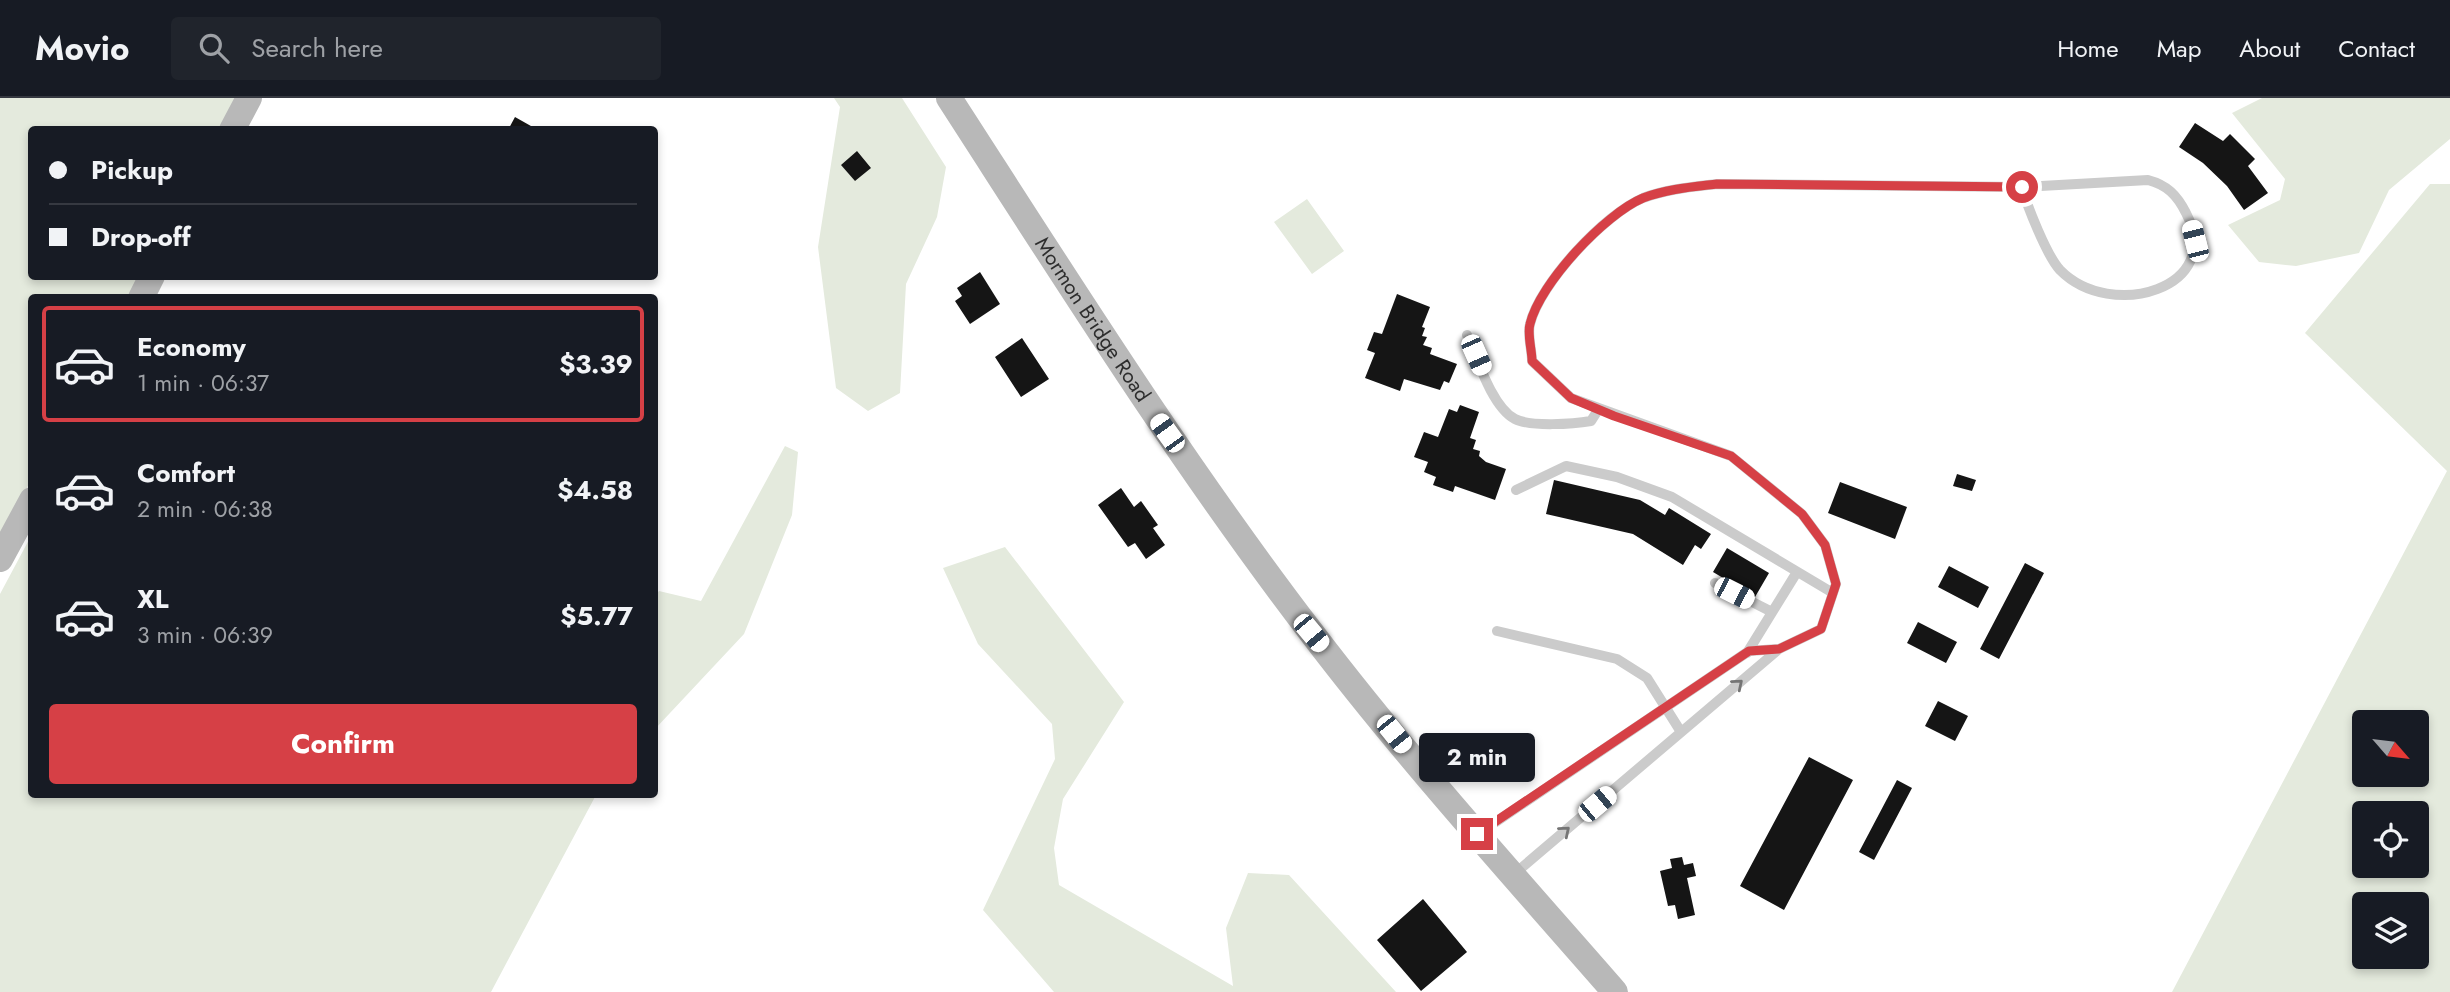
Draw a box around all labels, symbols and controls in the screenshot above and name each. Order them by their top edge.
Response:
search box [171,17,661,80]
text: Movio [35,25,129,72]
icon: search [195,29,233,67]
text: Search here [251,29,383,67]
text: Home [2057,31,2119,66]
text: Map [2157,31,2201,66]
text: About [2239,31,2300,66]
text: Contact [2338,31,2415,66]
text: Pickup [91,151,173,189]
route start [2006,171,2038,203]
text: Drop-off [91,218,191,256]
car [2180,218,2211,264]
street label: Mormon Bridge Road [1028,231,1158,408]
text: Economy [137,328,246,366]
car [1458,332,1495,378]
icon: car [53,333,116,396]
text: $3.39 [559,345,633,383]
text: 1 min · 06:37 [137,366,269,400]
car [1147,410,1188,456]
text: Comfort [137,454,235,492]
icon: car [53,459,116,522]
text: $4.58 [557,471,633,509]
text: 2 min · 06:38 [137,492,273,526]
car [1711,574,1758,612]
text: XL [137,580,169,618]
icon: car [53,585,116,648]
text: $5.77 [560,597,633,635]
car [1290,610,1333,656]
text: 3 min · 06:39 [137,618,273,652]
one-way arrow [1730,680,1743,692]
button: Confirm [49,704,637,784]
north arrow [2352,710,2429,788]
map controls [2352,710,2429,969]
car [1373,711,1416,757]
callout: 2 min [1419,732,1535,782]
text: 2 min [1447,740,1507,774]
car [1575,782,1620,826]
button: locate [2352,801,2429,878]
route end [1461,818,1493,850]
one-way arrow [1557,827,1570,839]
button: layers [2352,892,2429,969]

